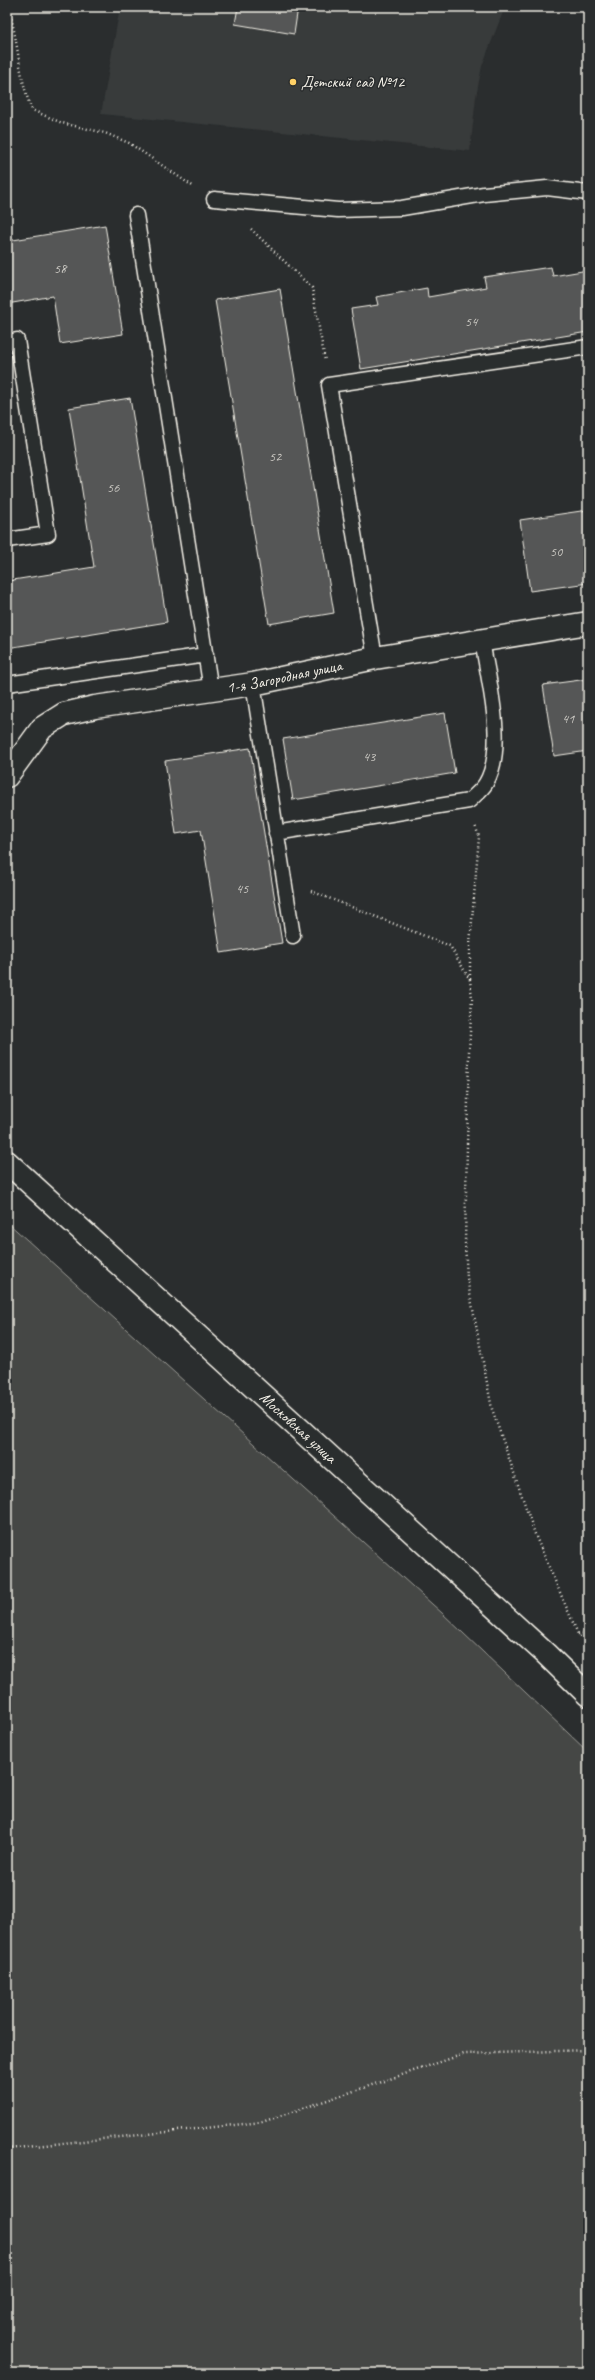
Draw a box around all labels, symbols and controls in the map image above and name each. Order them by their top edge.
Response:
place label: Детский сад №12 [301,72,406,92]
marker: Детский сад №12 [288,77,298,87]
house number: 58 [54,260,68,277]
house number: 54 [465,313,479,330]
house number: 52 [269,448,283,465]
house number: 56 [107,479,120,496]
house number: 50 [550,543,564,560]
street label: 1-я Загородная улица [225,655,345,698]
house number: 41 [562,710,575,727]
house number: 43 [363,748,377,765]
house number: 45 [236,880,249,897]
street label: Московская улица [255,1388,341,1468]

